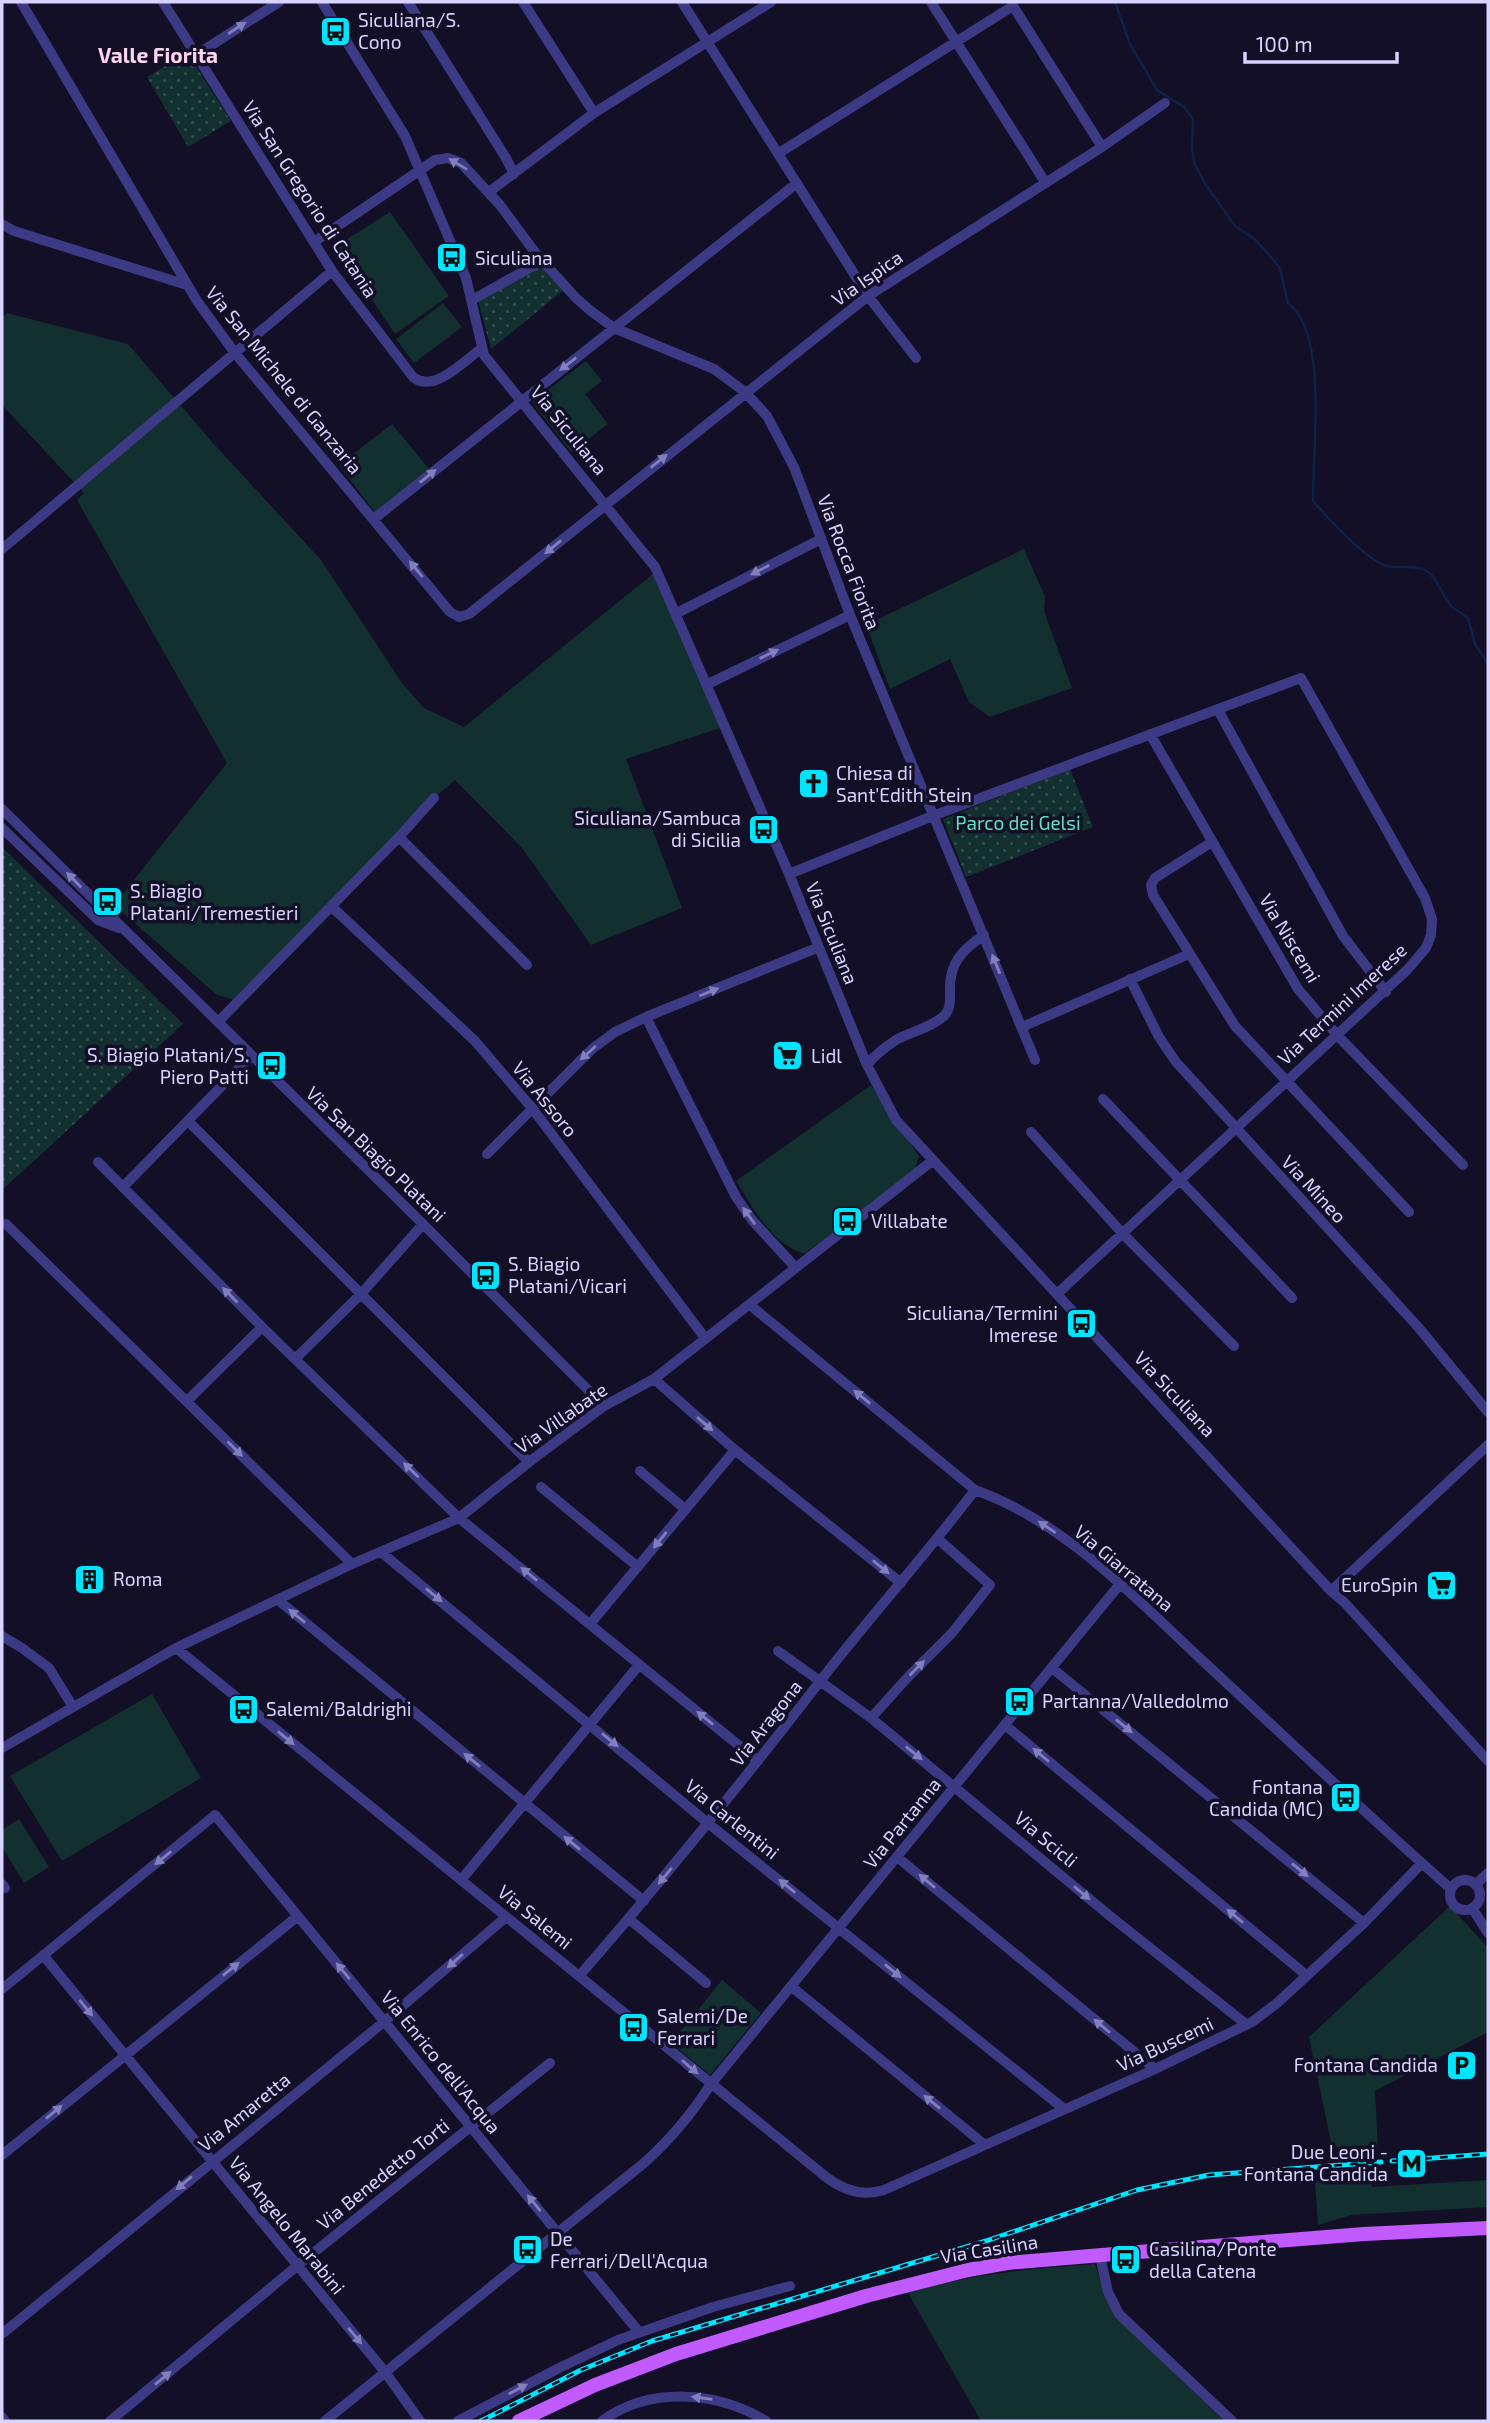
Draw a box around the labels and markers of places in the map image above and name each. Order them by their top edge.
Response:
place label: Siculiana/S. Cono [358,8,461,53]
bus stop icon: Siculiana/S. Cono [318,14,352,48]
bus stop icon: Siculiana [435,241,469,275]
place label: Siculiana [475,246,553,269]
place label: Chiesa di Sant'Edith Stein [836,761,972,806]
church icon: Chiesa di Sant'Edith Stein [796,767,830,801]
place label: Siculiana/Sambuca di Sicilia [574,806,741,851]
bus stop icon: Siculiana/Sambuca di Sicilia [747,812,781,846]
place label: S. Biagio Platani/Tremestieri [130,879,298,924]
bus stop icon: S. Biagio Platani/Tremestieri [90,885,124,919]
supermarket icon: Lidl [771,1039,805,1073]
place label: S. Biagio Platani/S. Piero Patti [87,1043,249,1088]
place label: Lidl [811,1044,842,1067]
bus stop icon: S. Biagio Platani/S. Piero Patti [255,1049,289,1083]
bus stop icon: Villabate [831,1204,865,1238]
place label: Villabate [871,1209,948,1232]
place label: S. Biagio Platani/Vicari [508,1252,627,1297]
bus stop icon: S. Biagio Platani/Vicari [468,1258,502,1292]
place label: Siculiana/Termini Imerese [907,1301,1058,1346]
bus stop icon: Siculiana/Termini Imerese [1064,1307,1098,1341]
building icon: Roma [73,1562,107,1596]
place label: Roma [113,1567,163,1590]
supermarket icon: EuroSpin [1424,1568,1458,1602]
place label: EuroSpin [1341,1573,1418,1596]
bus stop icon: Partanna/Valledolmo [1002,1684,1036,1718]
place label: Partanna/Valledolmo [1042,1689,1229,1712]
bus stop icon: Salemi/Baldrighi [226,1692,260,1726]
place label: Salemi/Baldrighi [266,1697,412,1720]
place label: Fontana Candida (MC) [1209,1775,1323,1820]
bus stop icon: Fontana Candida (MC) [1329,1781,1363,1815]
place label: Salemi/De Ferrari [657,2004,748,2049]
bus stop icon: Salemi/De Ferrari [617,2010,651,2044]
parking icon: Fontana Candida [1444,2048,1478,2082]
place label: Fontana Candida [1294,2053,1438,2076]
place label: Due Leoni - Fontana Candida [1244,2140,1388,2185]
metro station icon: Due Leoni - Fontana Candida [1394,2146,1428,2180]
place label: De Ferrari/Dell'Acqua [550,2227,708,2272]
bus stop icon: De Ferrari/Dell'Acqua [510,2233,544,2267]
place label: Casilina/Ponte della Catena [1149,2237,1277,2282]
bus stop icon: Casilina/Ponte della Catena [1109,2243,1143,2277]

